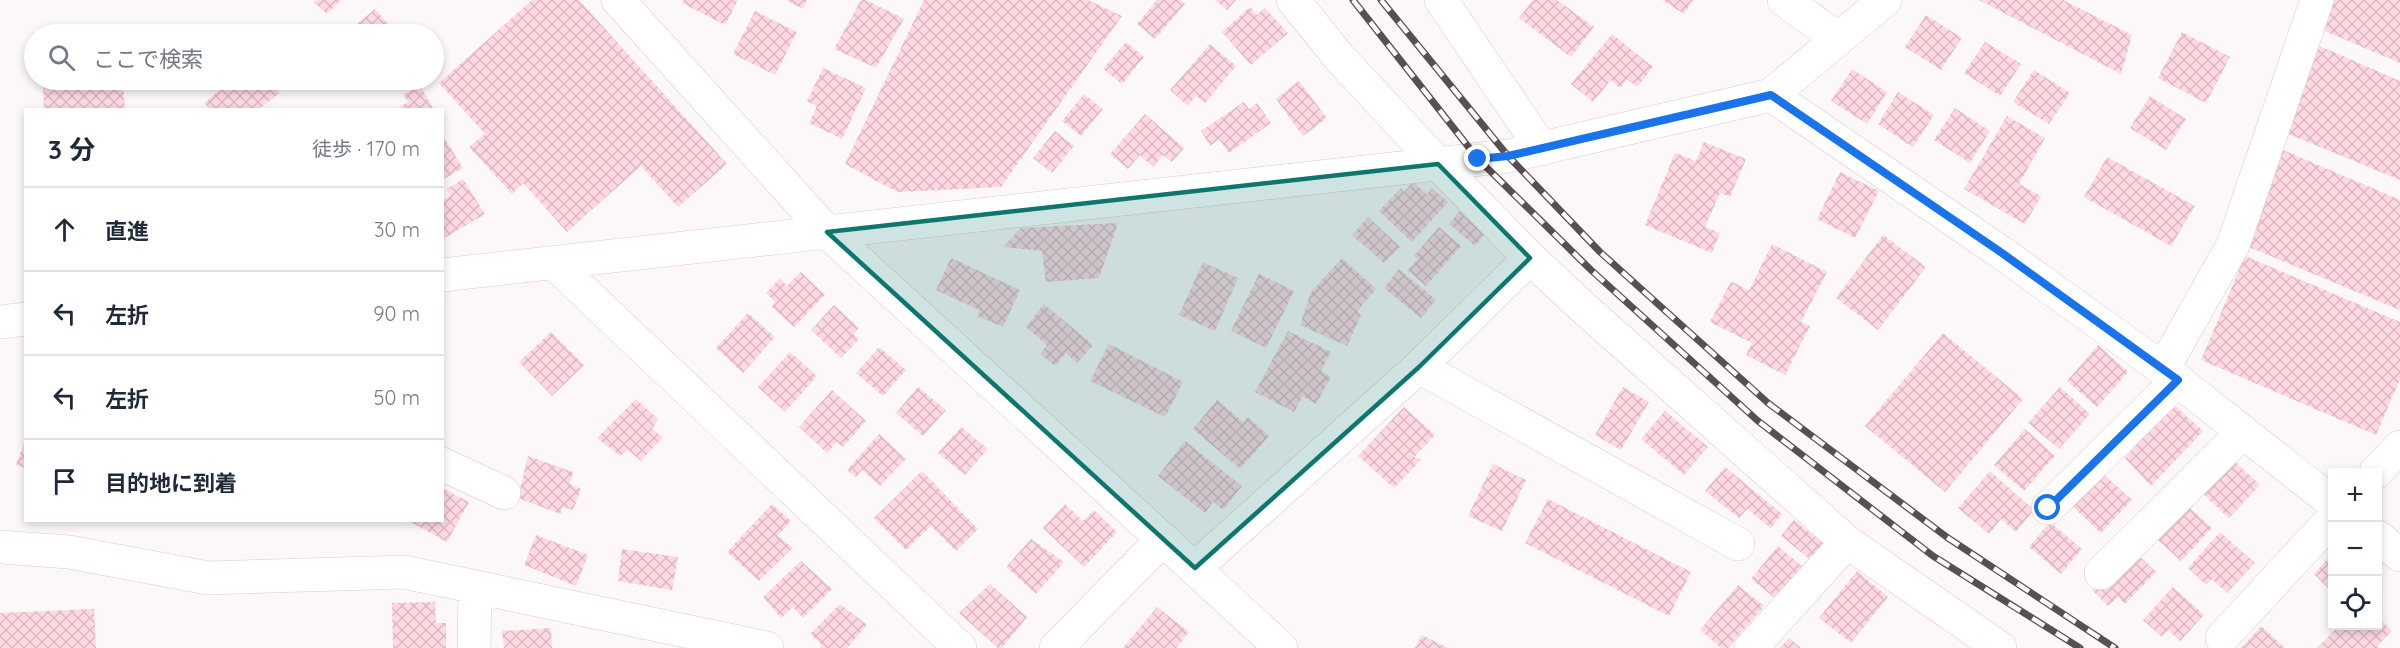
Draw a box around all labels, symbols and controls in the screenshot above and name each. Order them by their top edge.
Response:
search box [24,24,444,90]
icon: search [45,41,78,74]
text: ここで検索 [93,45,203,73]
text: 3 分 [48,133,95,166]
text: 徒歩 · 170 m [312,136,420,161]
route end [1464,145,1490,171]
icon: ahead [48,213,81,246]
text: 直進 [105,217,149,245]
text: 30 m [374,217,420,242]
icon: left [48,297,81,330]
text: 左折 [105,301,149,329]
text: 90 m [373,301,420,326]
icon: left [48,381,81,414]
text: 左折 [105,385,149,413]
text: 50 m [374,385,420,410]
icon: arrive [48,465,81,498]
map controls [2328,468,2382,630]
button: + [2328,468,2382,522]
text: 目的地に到着 [105,469,237,497]
route start [2034,494,2060,520]
button: − [2328,522,2382,576]
button: locate [2328,576,2382,630]

